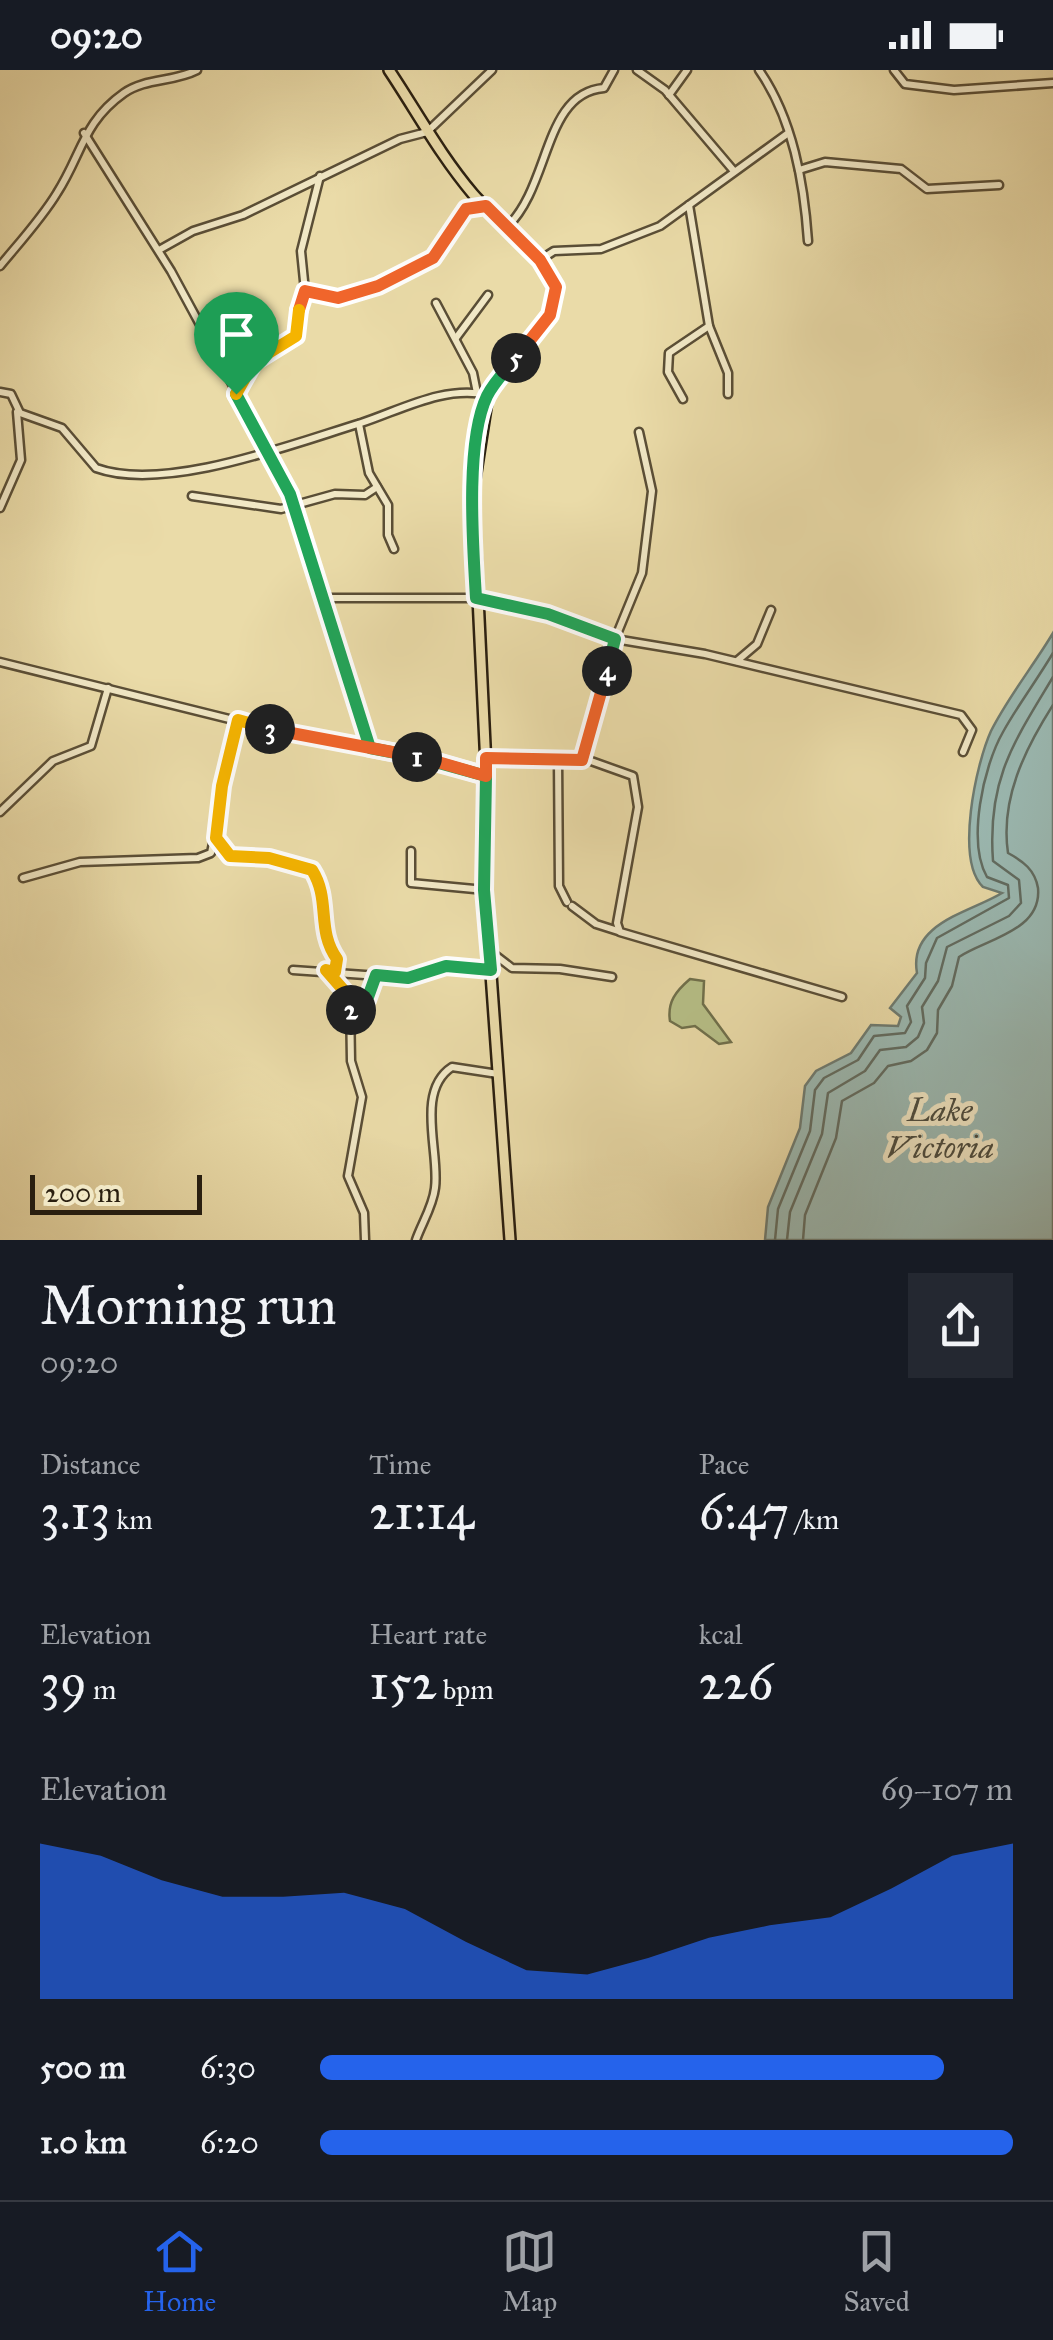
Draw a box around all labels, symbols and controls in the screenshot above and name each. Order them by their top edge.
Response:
text: 09:20 [50,12,143,58]
pin [194,292,279,395]
icon: arrive [209,307,264,362]
pin: 5 [491,333,541,383]
text: 5 [509,340,523,375]
pin: 4 [582,646,632,696]
text: 4 [599,653,615,688]
pin: 3 [245,704,295,754]
text: 3 [264,711,276,746]
pin: 1 [392,732,442,782]
text: 1 [411,739,423,774]
pin: 2 [326,985,376,1035]
text: 2 [344,992,358,1027]
water label: Lake Victoria [886,1091,994,1167]
scale bar [30,1170,202,1214]
text: 200 m [45,1175,121,1210]
text: Morning run [40,1272,337,1339]
button: share [908,1273,1013,1378]
text: 09:20 [40,1343,118,1382]
text: Distance [40,1447,140,1482]
text: Time [369,1447,431,1482]
text: Pace [699,1447,749,1482]
text: 3.13 [40,1482,110,1543]
text: 21:14 [369,1482,474,1543]
text: 6:47 [699,1482,789,1543]
text: km [110,1502,153,1537]
text: /km [789,1502,839,1537]
text: Elevation [40,1617,151,1652]
text: Heart rate [369,1617,487,1652]
text: kcal [699,1617,743,1652]
text: 39 [40,1652,87,1713]
text: 152 [369,1652,437,1713]
text: 226 [699,1652,773,1713]
text: m [87,1672,116,1707]
text: bpm [437,1672,494,1707]
text: Elevation [40,1770,167,1809]
text: 69–107 m [881,1770,1013,1809]
text: 500 m [40,2048,126,2087]
text: 6:30 [200,2048,256,2087]
text: 1.0 km [40,2123,127,2162]
text: 6:20 [200,2123,259,2162]
tab: Home [143,2224,216,2319]
tab: Map [502,2224,557,2319]
tab: Saved [843,2224,910,2319]

